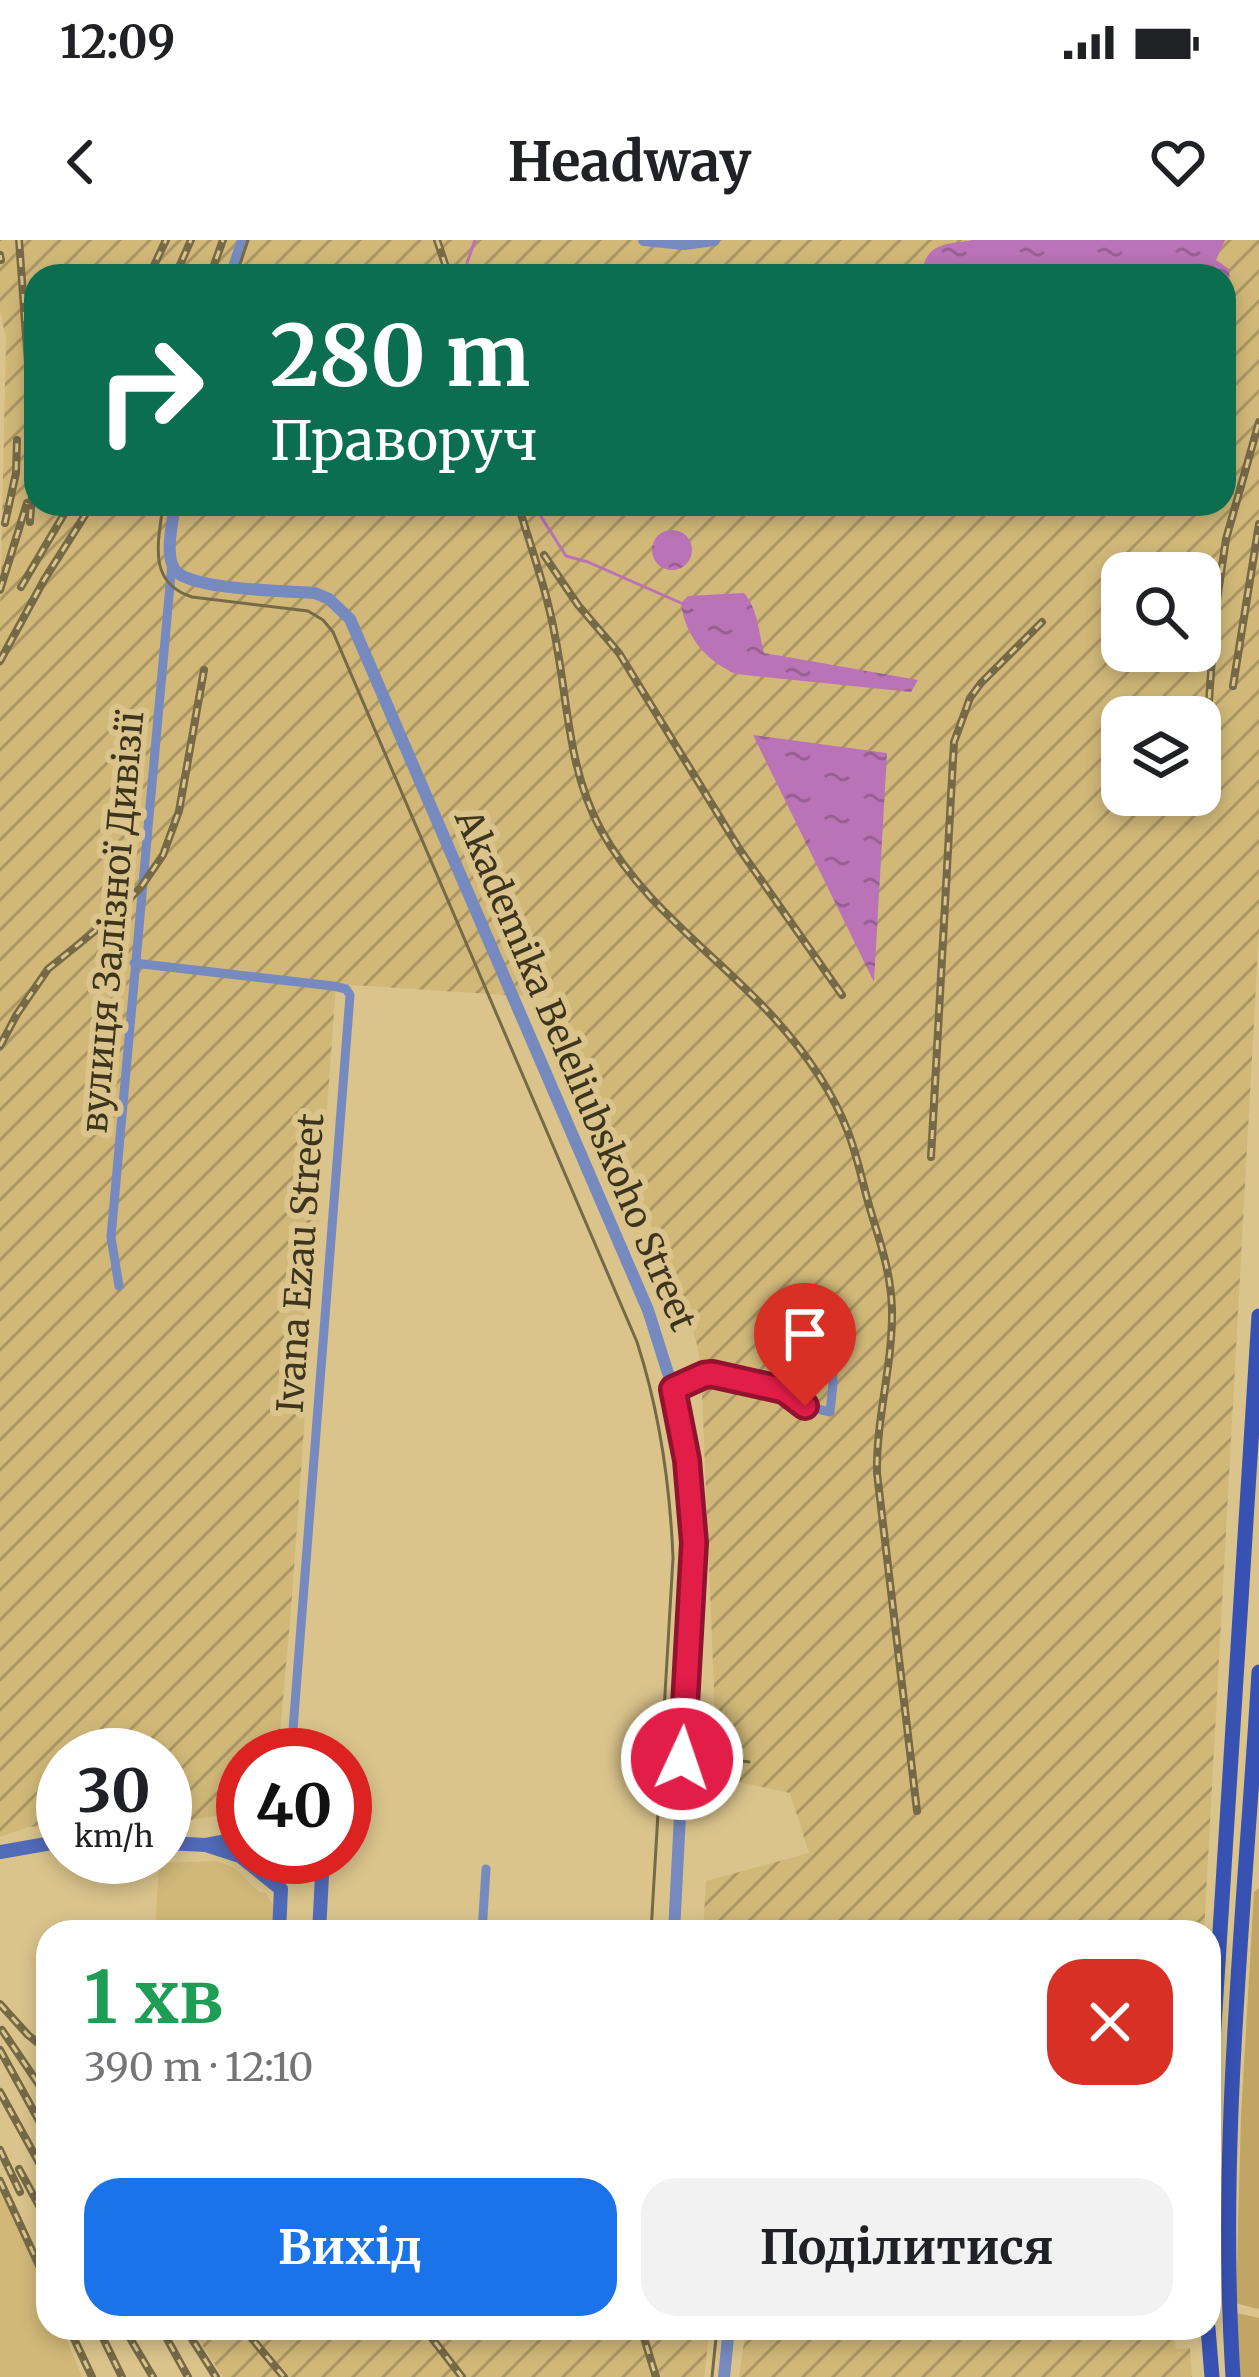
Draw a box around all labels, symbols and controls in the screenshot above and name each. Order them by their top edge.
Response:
text: 12:09 [60,14,175,70]
text: Headway [508,128,751,196]
icon: back [48,129,114,195]
icon: heart [1145,129,1211,195]
text: 280 m [270,303,530,409]
icon: right [72,312,228,468]
text: Праворуч [270,407,538,475]
map controls [1101,552,1221,816]
button: search [1101,552,1221,672]
button: layers [1101,696,1221,816]
street label: вулиця Залізної Дивізії [72,709,153,1135]
street label: Akademika Beleliubskoho Street [445,802,706,1338]
street label: Ivana Ezau Street [268,1112,333,1414]
pin [754,1283,856,1406]
icon: arrive [772,1301,838,1367]
position arrow [619,1696,745,1822]
speed limit sign: 40 [216,1728,372,1884]
text: 30 [77,1753,151,1828]
text: km/h [74,1817,154,1855]
text: 1 хв [84,1952,223,2043]
button: close [1047,1959,1173,2085]
text: 390 m · 12:10 [84,2043,313,2092]
button: Вихід [84,2178,617,2316]
button: Поділитися [641,2178,1173,2316]

